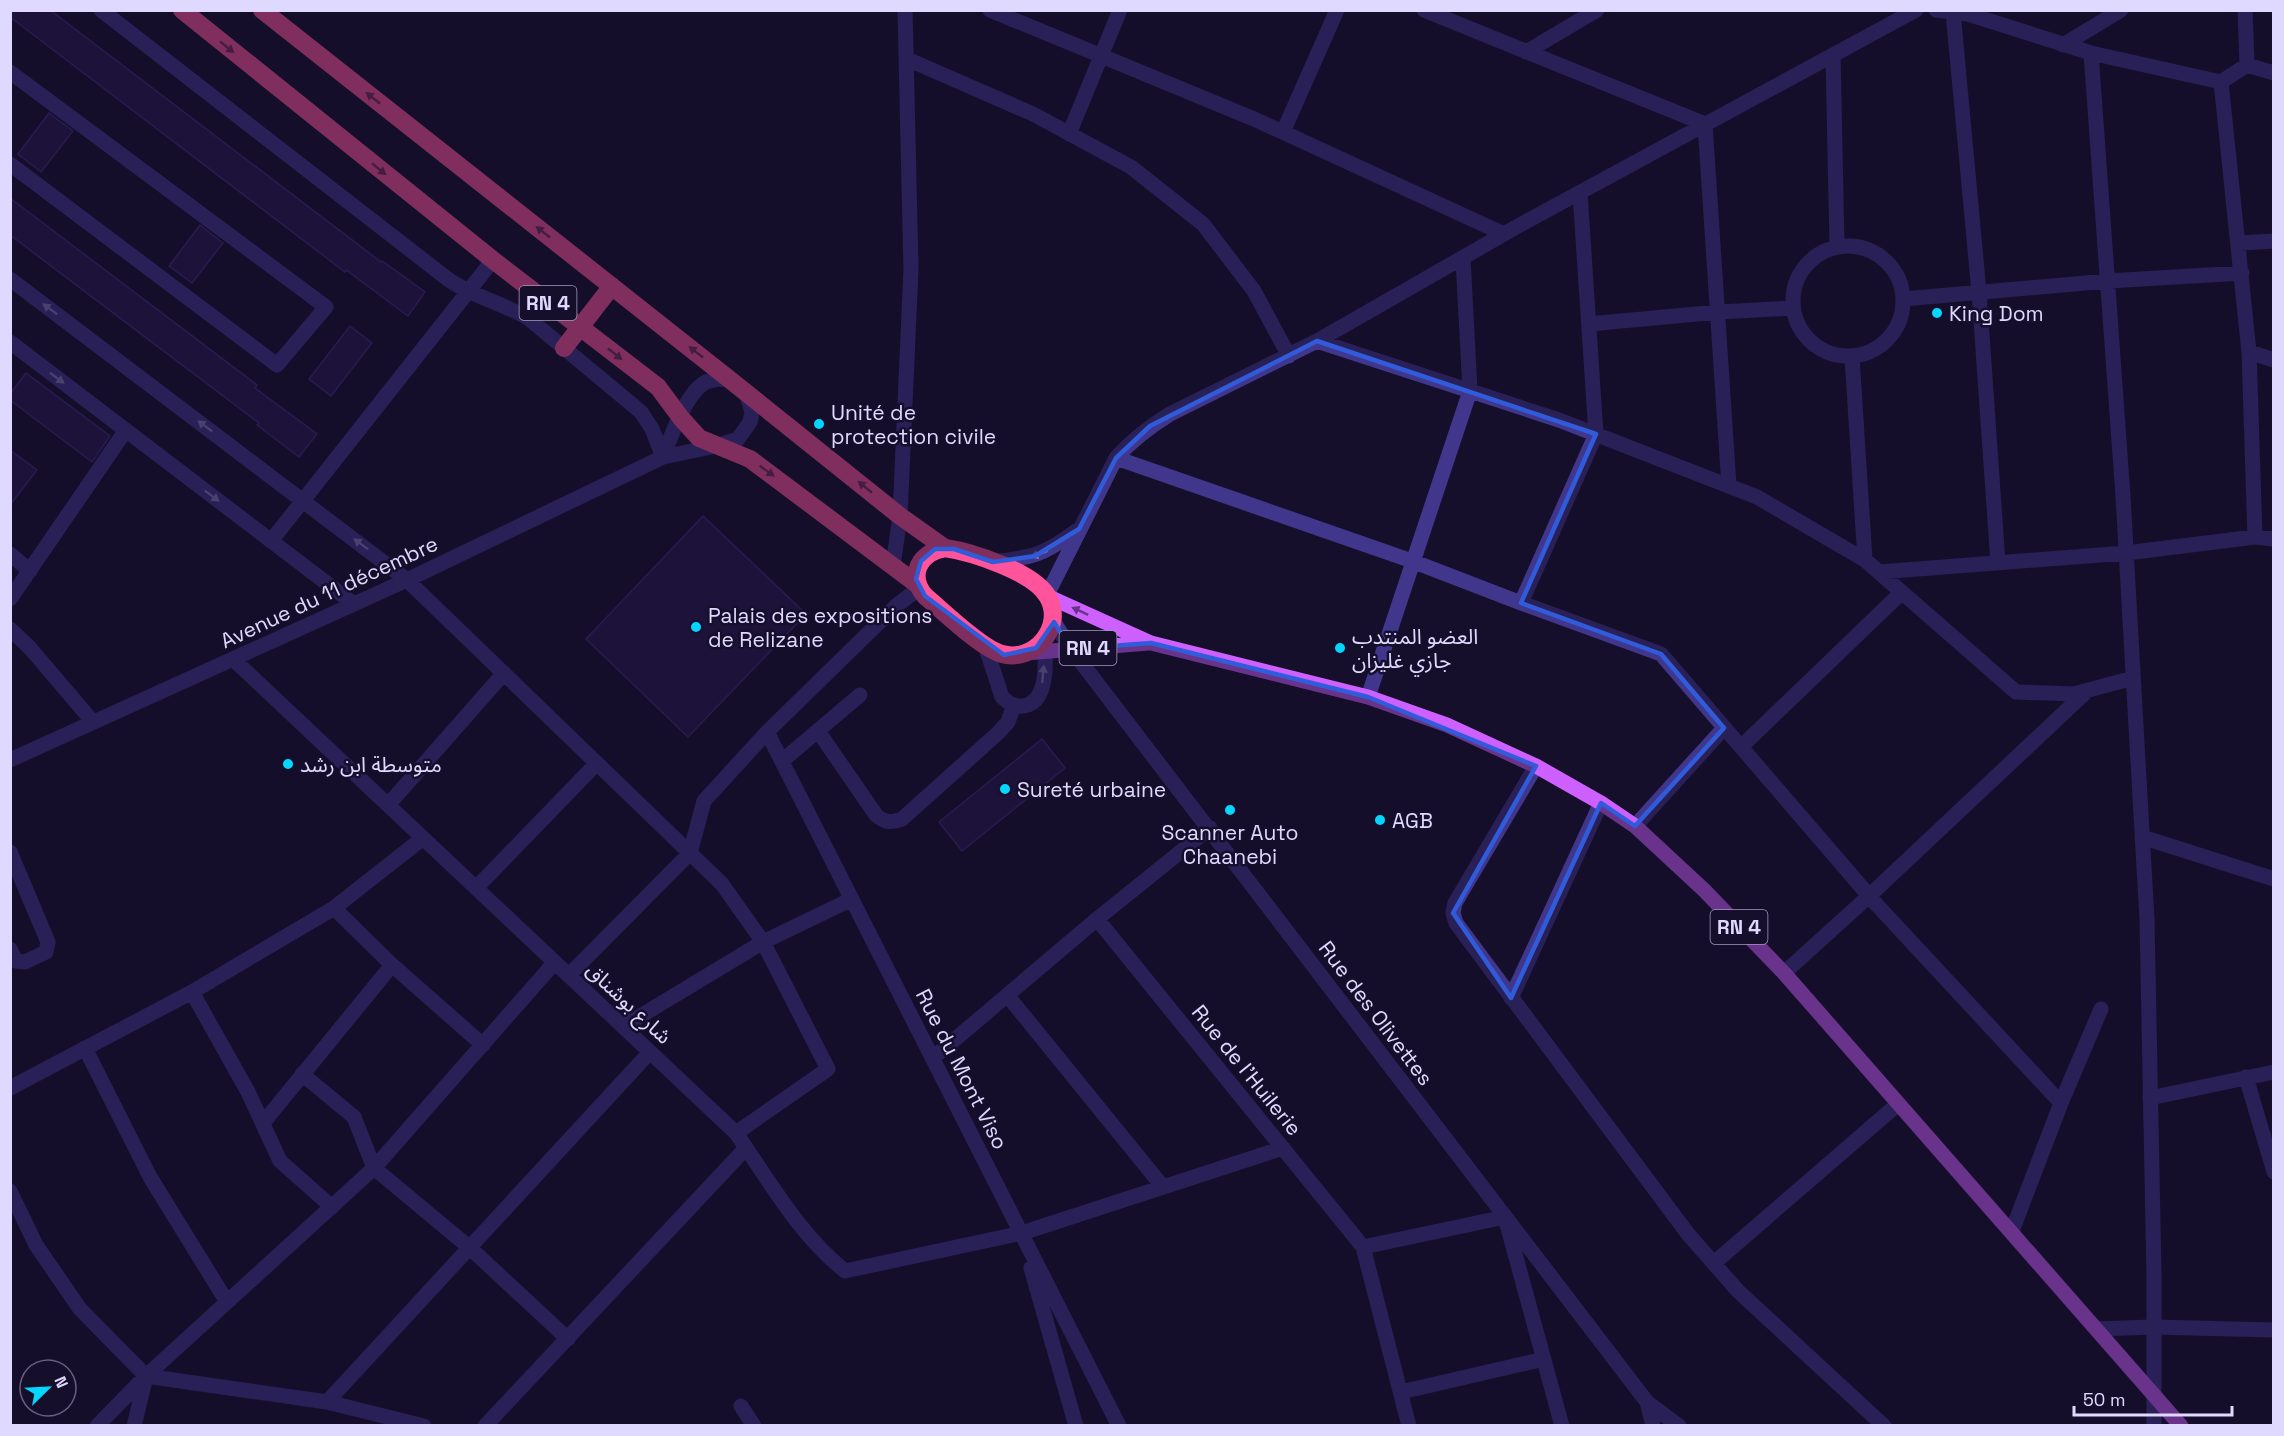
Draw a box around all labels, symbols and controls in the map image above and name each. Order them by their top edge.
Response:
one-way arrow [219,41,235,54]
one-way arrow [365,92,381,105]
one-way arrow [372,162,387,175]
one-way arrow [535,227,550,239]
road number: RN 4 [520,286,576,320]
place label: King Dom [1949,300,2044,327]
one-way arrow [42,302,58,315]
marker: King Dom [1930,306,1944,320]
one-way arrow [688,346,704,359]
one-way arrow [608,348,623,360]
one-way arrow [49,371,65,384]
place label: Unité de protection civile [831,399,996,450]
marker: Unité de protection civile [812,417,826,431]
one-way arrow [198,421,213,433]
one-way arrow [758,465,774,477]
one-way arrow [857,482,872,494]
one-way arrow [204,489,220,502]
street label: Avenue du 11 décembre [216,530,442,654]
one-way arrow [353,539,368,551]
one-way arrow [1030,549,1048,559]
place label: Palais des expositions de Relizane [708,602,932,653]
one-way arrow [1072,606,1089,615]
marker: Palais des expositions de Relizane [689,620,703,634]
place label: العضو المنتدب جازي غليزان [1352,623,1478,676]
road number: RN 4 [1060,631,1116,665]
marker: العضو المنتدب جازي غليزان [1333,641,1347,655]
one-way arrow [1038,664,1048,683]
place label: متوسطة ابن رشد [300,751,442,778]
marker: متوسطة ابن رشد [281,757,295,771]
place label: Sureté urbaine [1017,776,1166,803]
marker: Sureté urbaine [998,782,1012,796]
marker: Scanner Auto Chaanebi [1223,803,1237,817]
place label: AGB [1392,807,1433,834]
marker: AGB [1373,813,1387,827]
place label: Scanner Auto Chaanebi [1161,819,1299,870]
road number: RN 4 [1710,910,1768,944]
street label: Rue des Olivettes [1313,935,1439,1091]
street label: شارع بوشناق [579,956,678,1051]
street label: Rue du Mont Viso [910,984,1014,1154]
street label: Rue de l'Huilerie [1186,999,1308,1141]
north arrow [18,1358,78,1418]
text: N [49,1373,73,1391]
scale bar [2074,1379,2232,1417]
text: 50 m [2083,1388,2125,1411]

